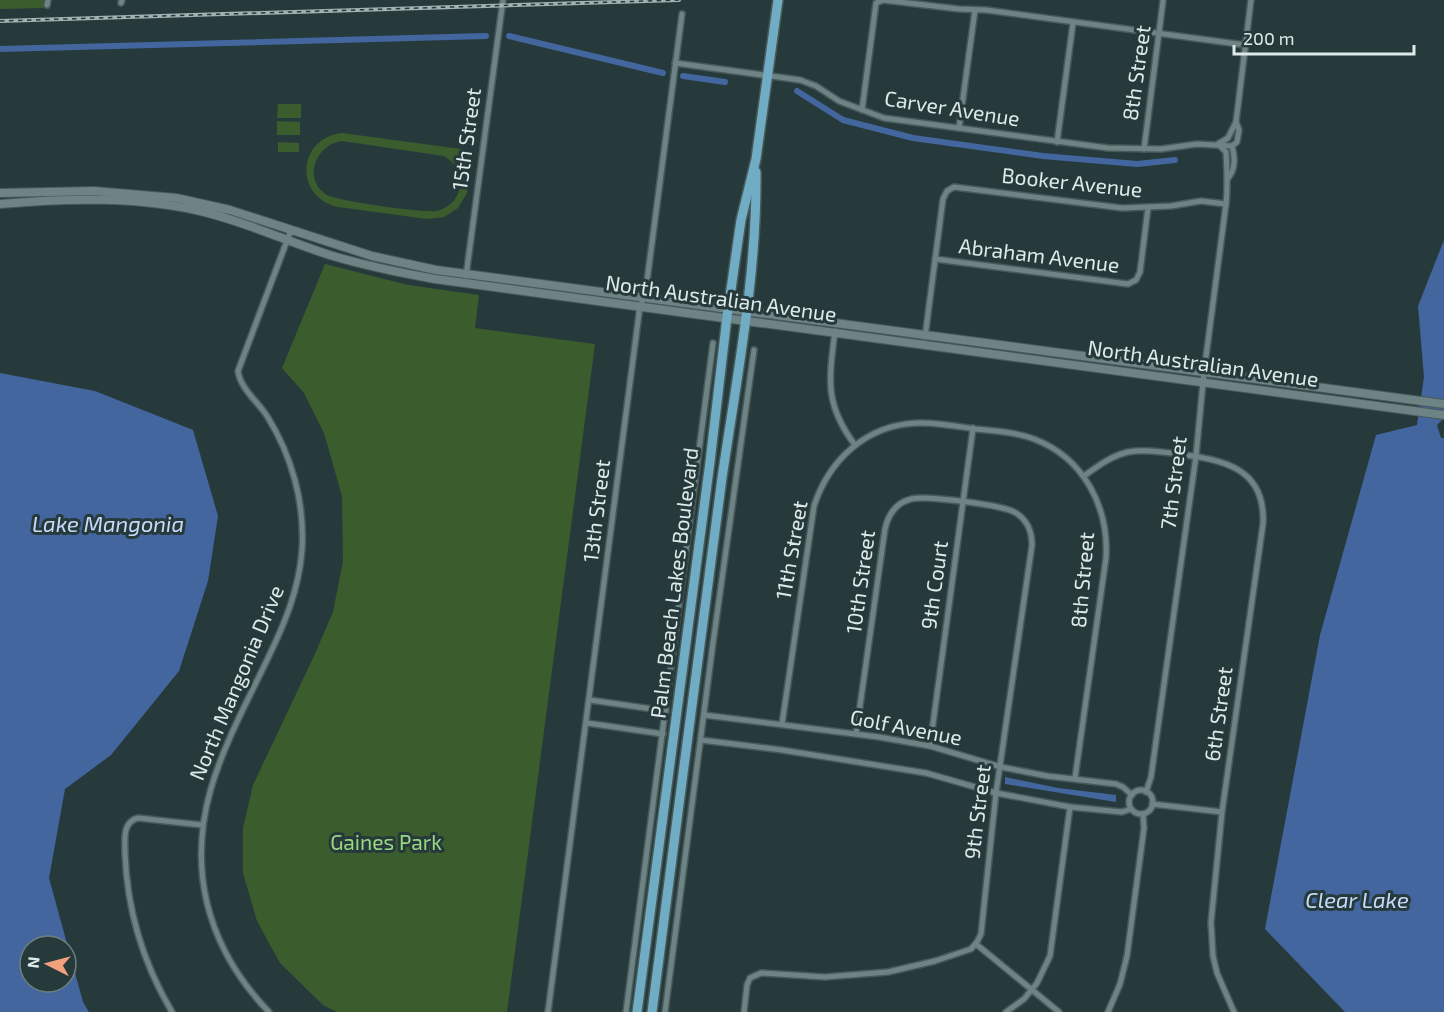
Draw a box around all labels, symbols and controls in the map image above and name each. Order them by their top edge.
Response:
scale bar [1234,18,1414,56]
street label: 8th Street [1116,24,1155,122]
text: 200 m [1243,27,1295,49]
street label: Carver Avenue [883,84,1022,131]
street label: 15th Street [446,86,485,191]
street label: Booker Avenue [1001,162,1144,201]
street label: Abraham Avenue [957,232,1121,277]
street label: North Australian Avenue [604,269,838,326]
street label: North Australian Avenue [1086,334,1320,391]
street label: 7th Street [1154,435,1191,531]
street label: Palm Beach Lakes Boulevard [644,446,703,720]
street label: 13th Street [577,458,614,564]
street label: 11th Street [770,498,812,601]
water label: Lake Mangonia [32,510,184,536]
street label: 10th Street [840,528,879,635]
street label: 8th Street [1065,531,1098,629]
street label: 9th Court [915,539,952,631]
street label: North Mangonia Drive [183,581,288,784]
street label: 6th Street [1199,665,1237,763]
street label: Golf Avenue [848,703,964,750]
street label: 9th Street [958,763,995,861]
park label: Gaines Park [330,829,442,854]
water label: Clear Lake [1305,886,1409,912]
north arrow [18,934,78,994]
text: N [23,956,43,969]

